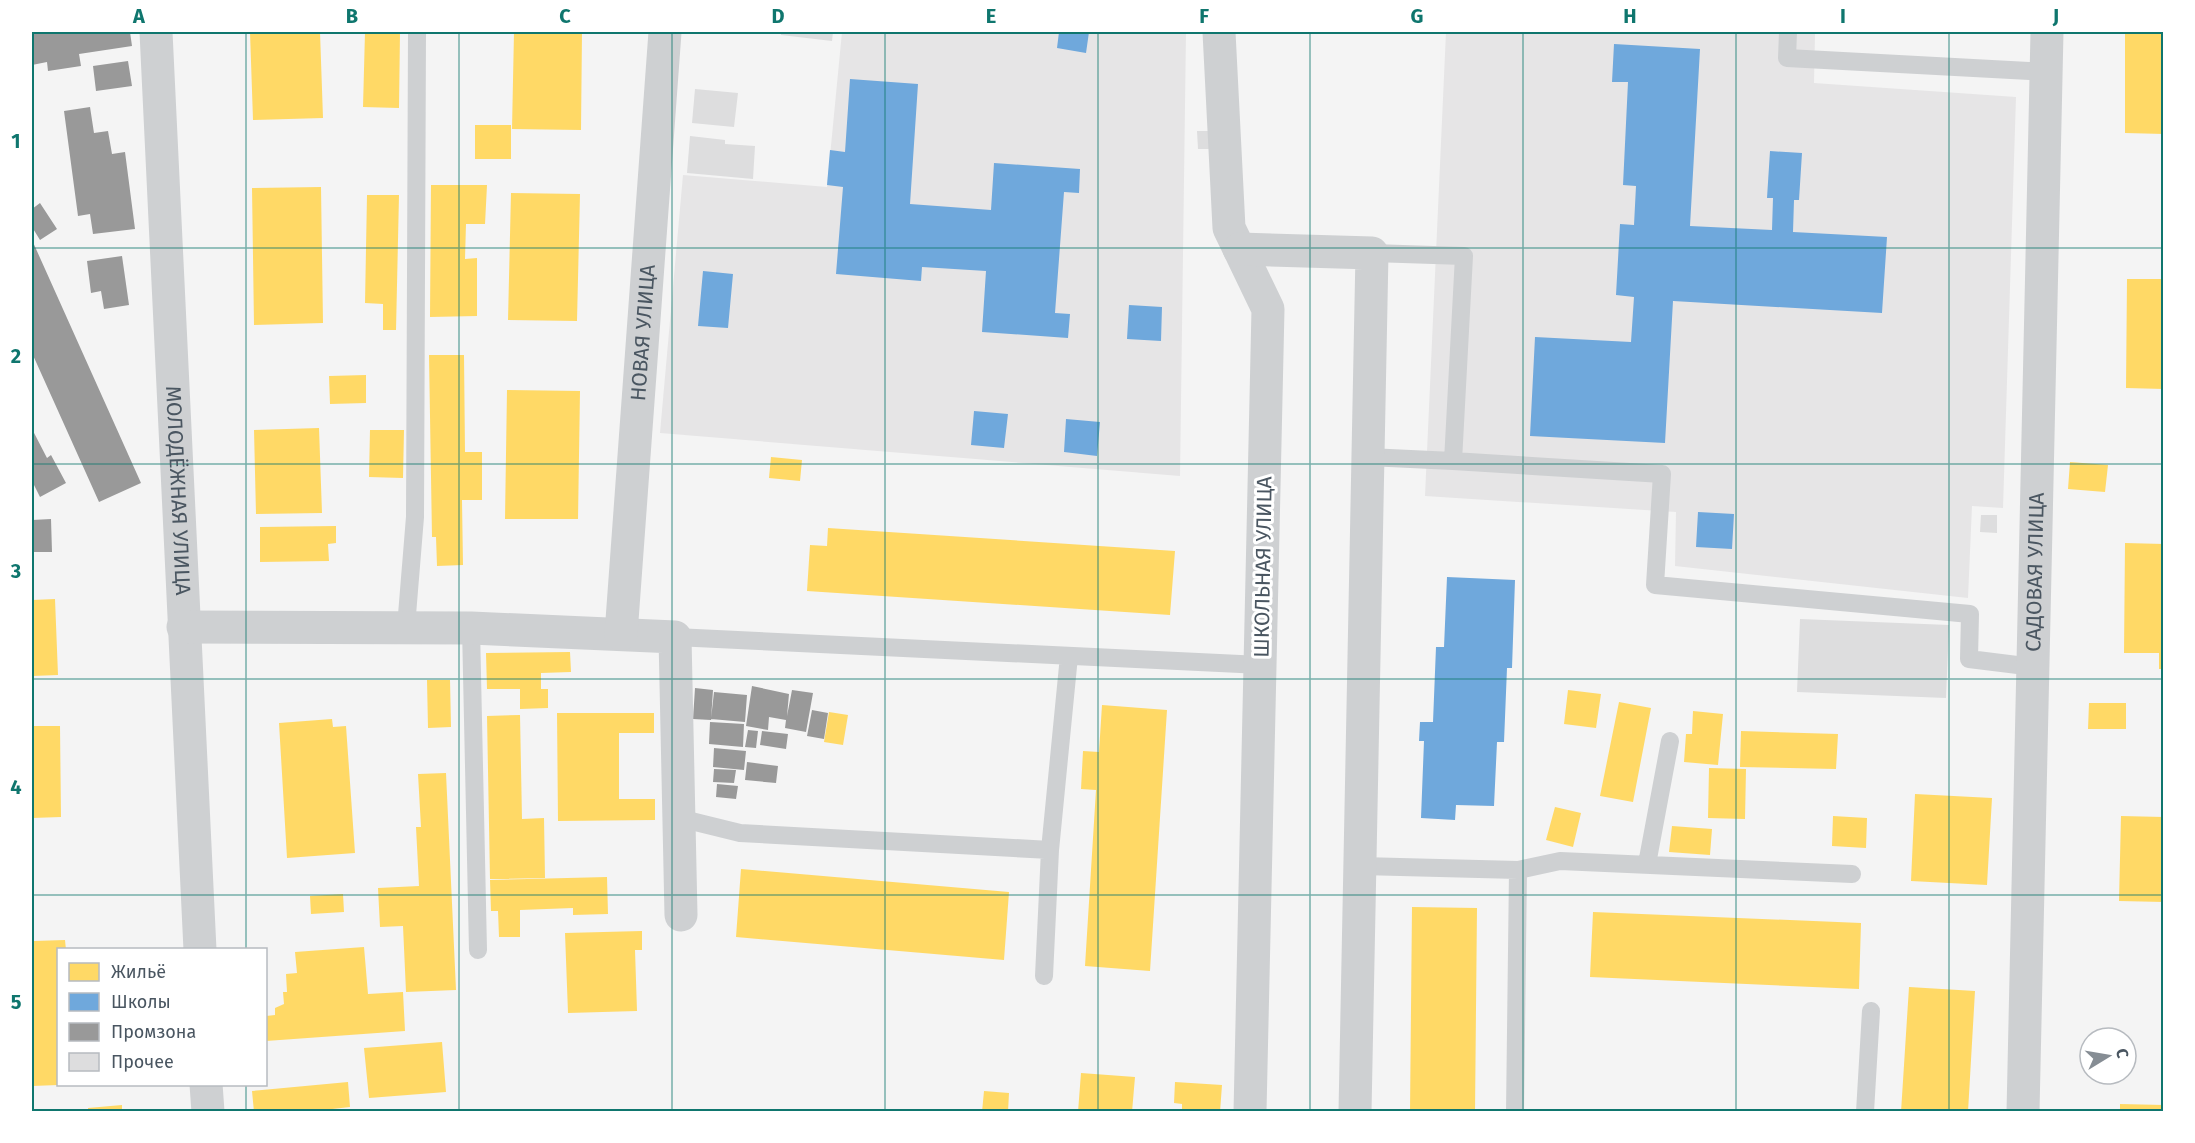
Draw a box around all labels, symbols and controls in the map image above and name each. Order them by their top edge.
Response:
text: A [132,4,146,28]
text: B [346,4,358,28]
text: C [559,4,571,28]
text: D [771,4,785,28]
text: E [986,4,996,28]
text: F [1199,4,1209,28]
text: G [1411,4,1423,28]
text: H [1623,4,1637,28]
text: I [1840,4,1846,28]
text: J [2052,4,2059,28]
text: 1 [11,129,21,153]
street label: НОВАЯ УЛИЦА [625,264,661,402]
text: 2 [11,344,21,368]
street label: МОЛОДЁЖНАЯ УЛИЦА [160,385,196,596]
street label: ШКОЛЬНАЯ УЛИЦА [1248,476,1278,658]
street label: САДОВАЯ УЛИЦА [2020,492,2050,652]
text: 3 [10,559,21,583]
text: 4 [10,775,22,799]
legend [57,948,267,1086]
text: Жильё [111,961,166,983]
text: 5 [11,990,22,1014]
text: Школы [111,991,171,1013]
text: Промзона [111,1021,196,1043]
north arrow [2078,1026,2138,1086]
text: С [2112,1047,2133,1060]
text: Прочее [111,1051,174,1073]

